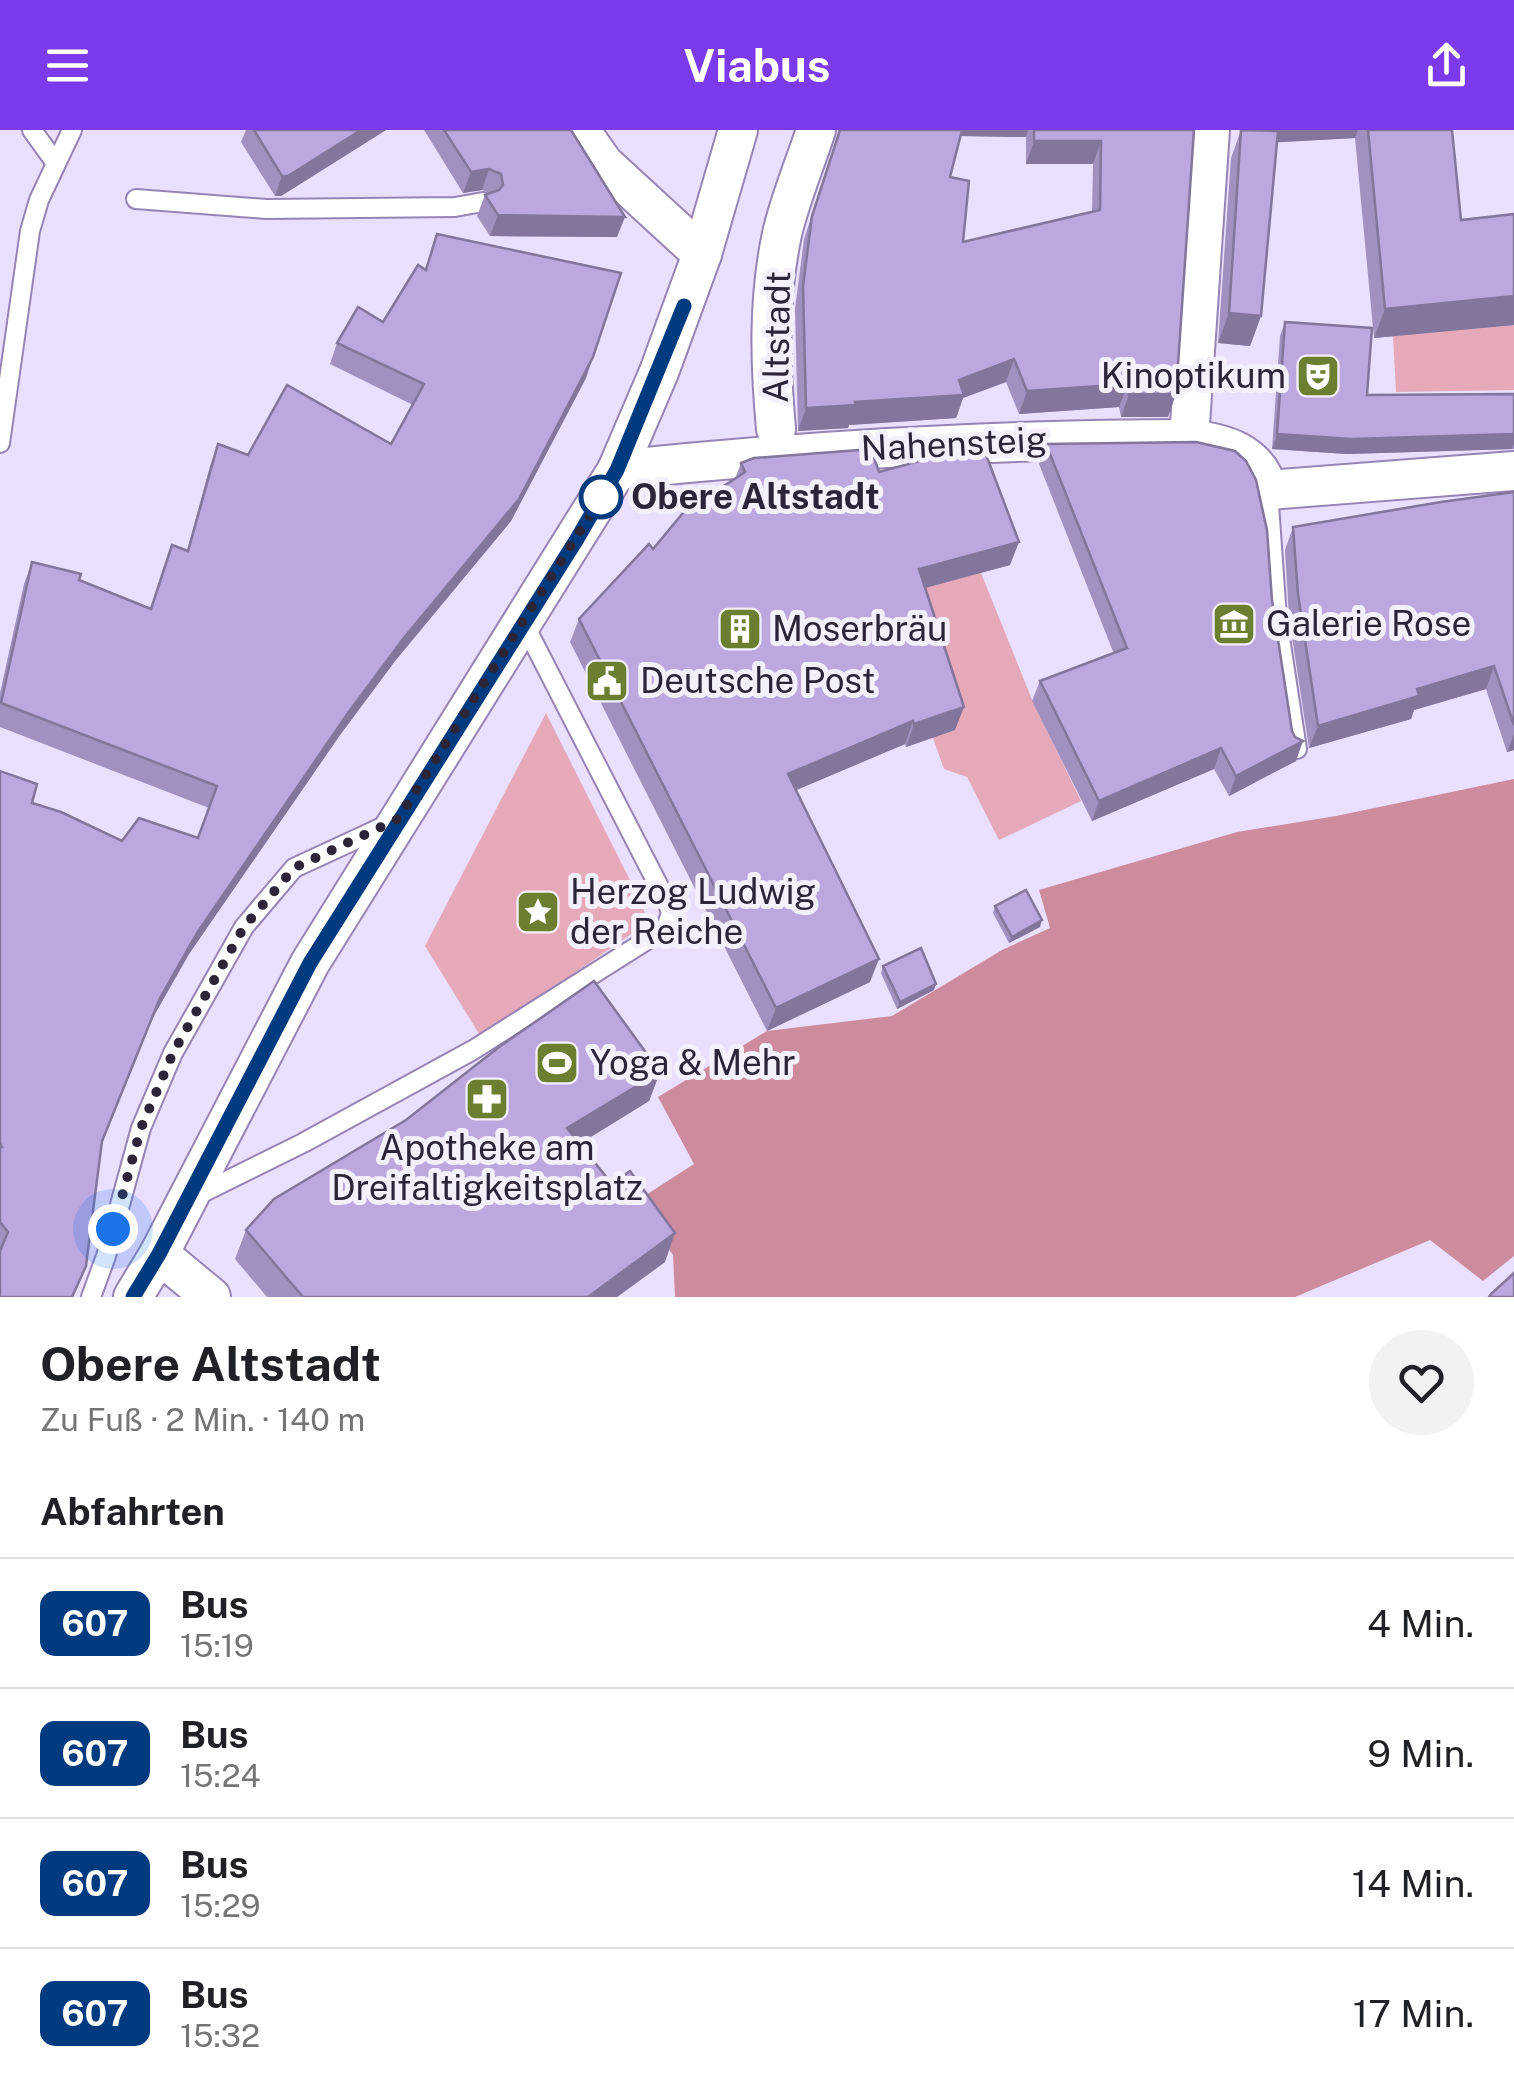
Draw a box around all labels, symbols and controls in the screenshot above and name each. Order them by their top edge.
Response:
icon: menu [40,38,95,93]
icon: share [1419,38,1474,93]
text: Viabus [684,39,830,92]
street label: Altstadt [755,270,798,404]
theatre icon: Kinoptikum [1295,353,1341,399]
place label: Kinoptikum [1101,355,1286,396]
street label: Nahensteig [860,418,1048,469]
marker: Obere Altstadt [580,476,622,518]
place label: Obere Altstadt [631,476,880,517]
museum icon: Galerie Rose [1211,601,1257,647]
place label: Galerie Rose [1266,603,1471,644]
building icon: Moserbräu [717,606,763,652]
place label: Moserbräu [772,608,947,649]
public building icon: Deutsche Post [584,658,630,704]
place label: Deutsche Post [640,660,875,701]
place label: Herzog Ludwig der Reiche [570,871,816,952]
place icon: Herzog Ludwig der Reiche [515,889,561,935]
sports icon: Yoga & Mehr [534,1040,580,1086]
place label: Yoga & Mehr [590,1042,796,1083]
pharmacy icon: Apotheke am Dreifaltigkeitsplatz [464,1076,510,1122]
place label: Apotheke am Dreifaltigkeitsplatz [331,1127,643,1208]
your location [88,1204,138,1254]
button: heart [1369,1330,1474,1435]
text: Obere Altstadt [40,1335,381,1392]
text: Zu Fuß · 2 Min. · 140 m [40,1401,365,1438]
text: Abfahrten [40,1489,225,1534]
text: Bus [180,1582,249,1627]
text: 4 Min. [1367,1601,1474,1646]
text: 607 [62,1603,128,1644]
text: 15:19 [180,1627,254,1664]
text: Bus [180,1712,249,1757]
text: 9 Min. [1367,1731,1474,1776]
text: 607 [62,1733,128,1774]
text: 15:24 [180,1757,261,1794]
text: Bus [180,1842,249,1887]
text: 14 Min. [1352,1861,1474,1906]
text: 607 [62,1863,128,1904]
text: 15:29 [180,1887,260,1924]
text: Bus [180,1972,249,2017]
text: 17 Min. [1353,1991,1474,2036]
text: 607 [62,1993,128,2034]
text: 15:32 [180,2017,260,2054]

